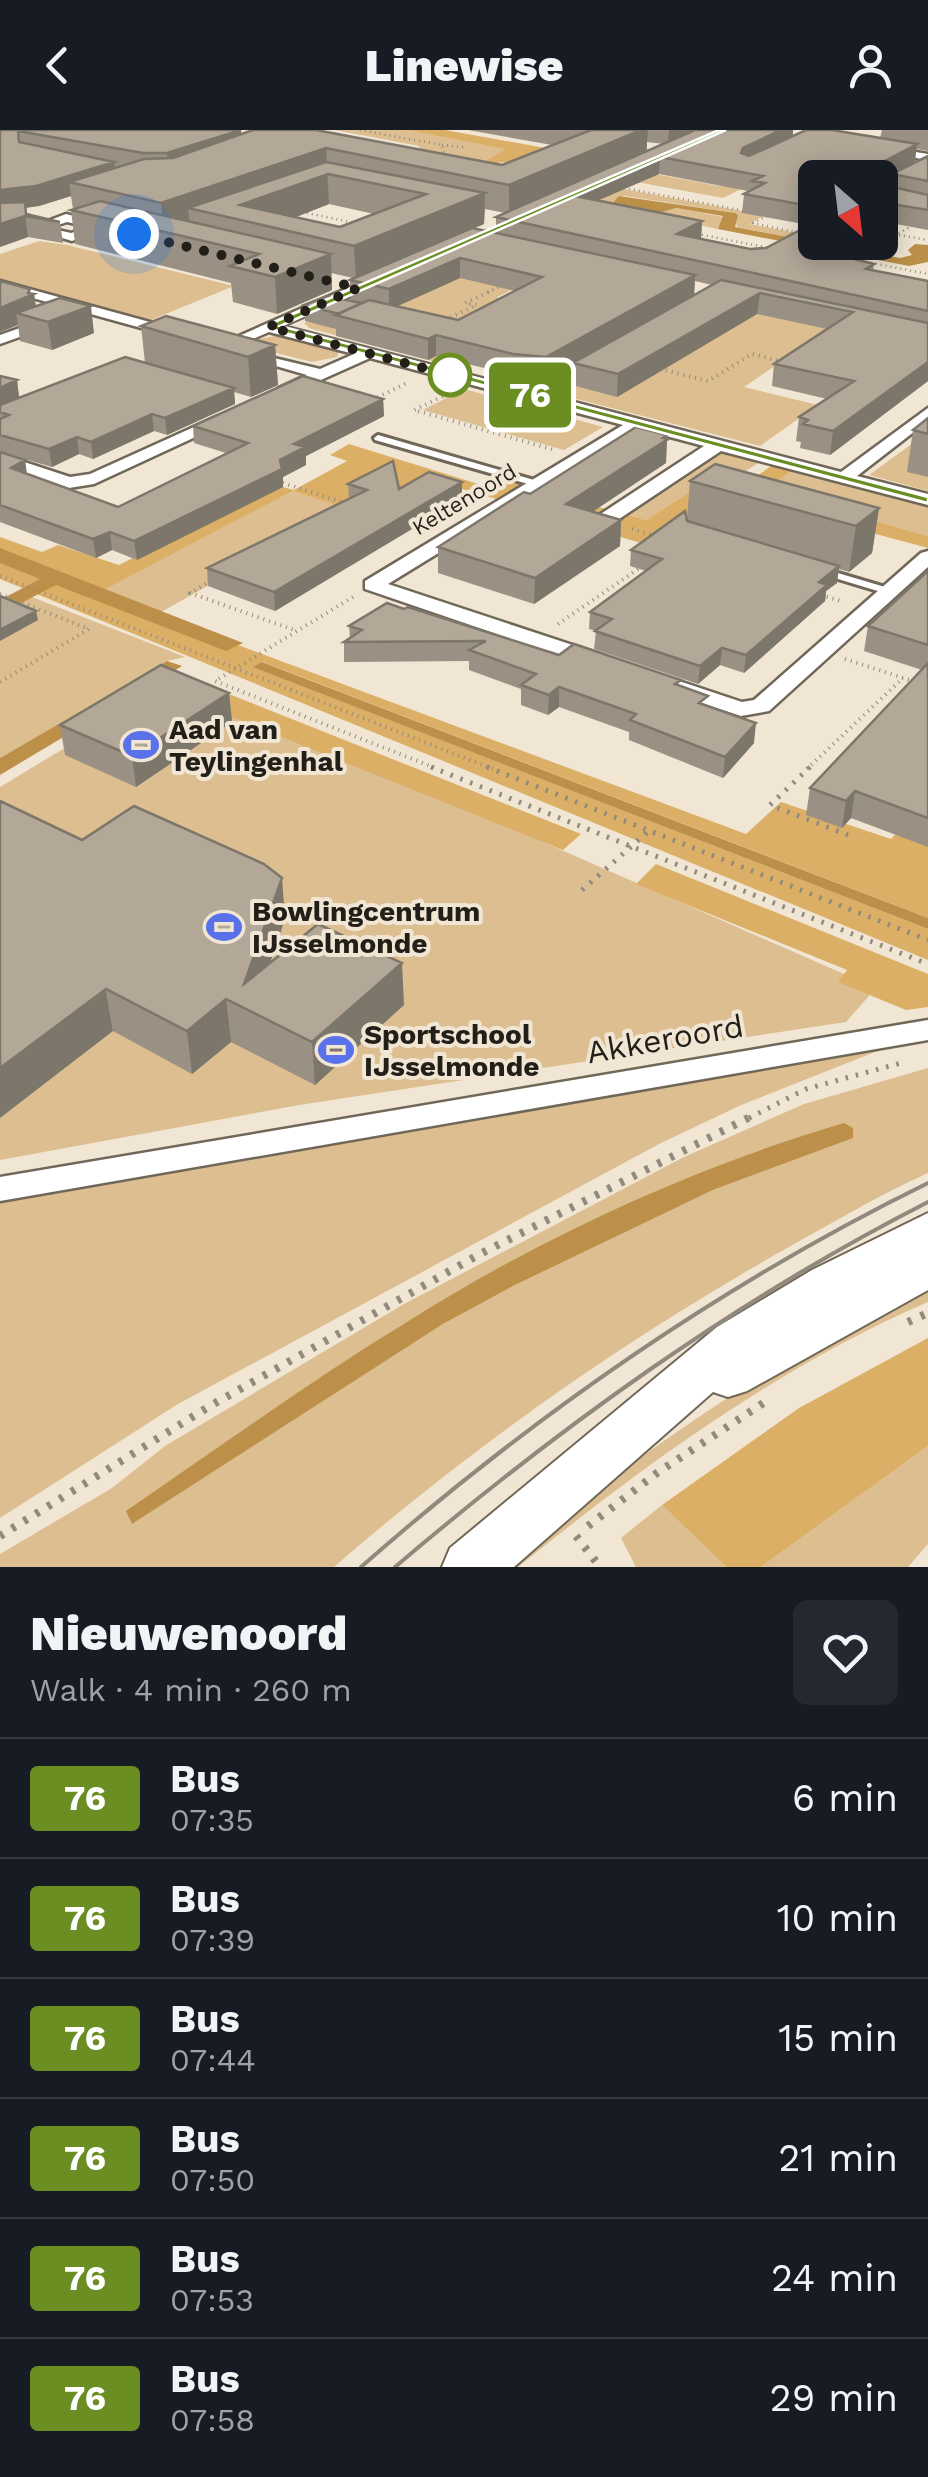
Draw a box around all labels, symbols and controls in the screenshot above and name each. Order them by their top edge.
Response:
icon: back [30,38,85,93]
icon: person [843,38,898,93]
text: Linewise [364,39,564,92]
north arrow [798,160,898,260]
map controls [798,160,898,260]
your location [109,209,159,259]
unlabelled marker [429,354,471,396]
line badge: 76 [485,362,575,428]
text: 76 [509,374,551,416]
street label: Keltenoord [408,459,521,540]
place label: Aad van Teylingenhal [169,713,344,778]
sports icon: Aad van Teylingenhal [122,726,160,764]
place label: Bowlingcentrum IJsselmonde [252,895,480,960]
sports icon: Bowlingcentrum IJsselmonde [205,908,243,946]
street label: Akkeroord [583,1006,747,1072]
place label: Sportschool IJsselmonde [364,1018,540,1083]
sports icon: Sportschool IJsselmonde [317,1031,355,1069]
button: heart [793,1600,898,1705]
text: Nieuwenoord [30,1605,347,1662]
text: Walk · 4 min · 260 m [30,1671,352,1709]
text: Bus [170,1757,240,1801]
text: 6 min [792,1776,898,1820]
text: 76 [64,1777,106,1819]
text: 07:35 [170,1801,254,1839]
text: Bus [170,1877,240,1921]
text: 10 min [777,1896,898,1940]
text: 76 [64,1897,106,1939]
text: 07:39 [170,1921,255,1959]
text: Bus [170,1997,240,2041]
text: 15 min [778,2016,898,2060]
text: 76 [64,2017,106,2059]
text: 07:44 [170,2041,256,2079]
text: Bus [170,2117,240,2161]
text: 21 min [778,2136,898,2180]
text: 76 [64,2137,106,2179]
text: 07:50 [170,2161,255,2199]
text: Bus [170,2237,240,2281]
text: 24 min [771,2256,898,2300]
text: 76 [64,2257,106,2299]
text: 07:53 [170,2281,254,2319]
text: Bus [170,2357,240,2401]
text: 29 min [770,2376,898,2420]
text: 76 [64,2377,106,2419]
text: 07:58 [170,2401,255,2439]

